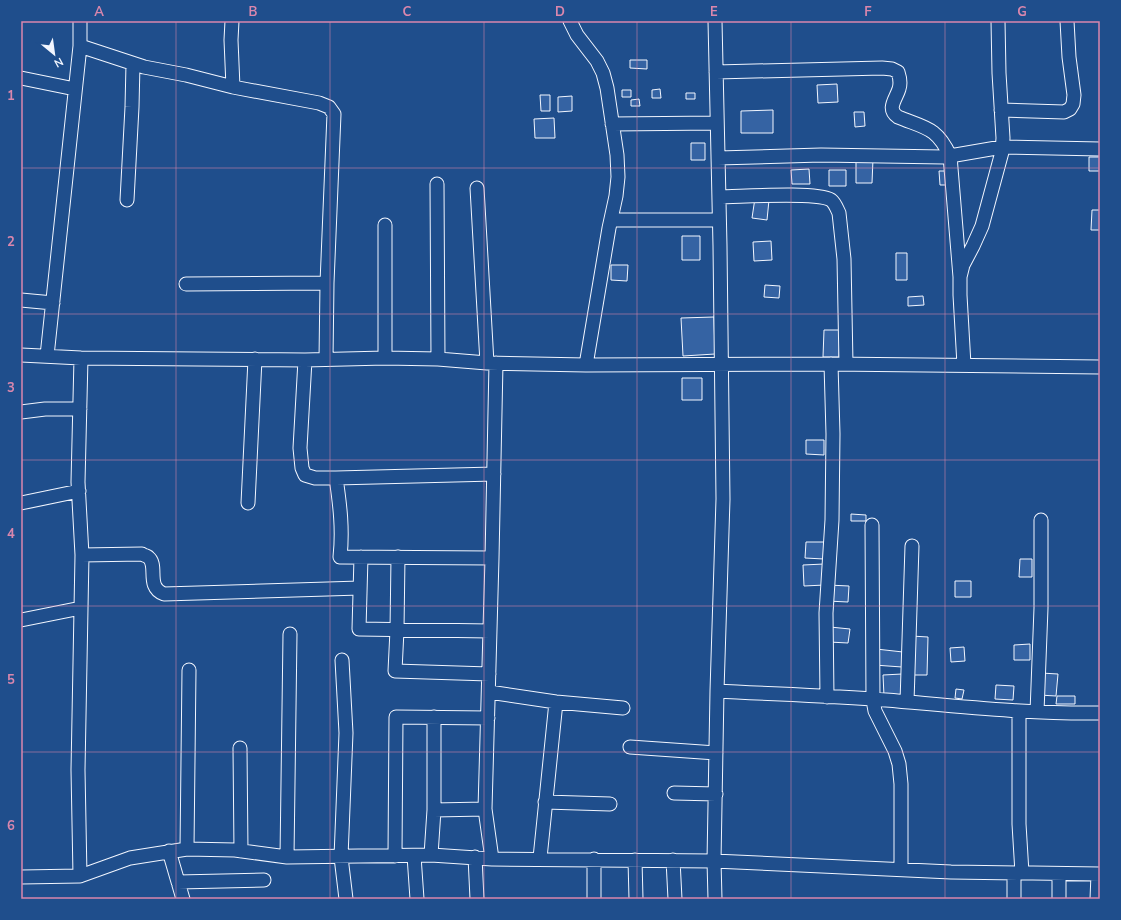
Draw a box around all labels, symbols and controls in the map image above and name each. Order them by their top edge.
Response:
text: A [94,3,104,21]
text: B [249,3,258,21]
text: C [403,3,412,21]
text: D [555,3,565,21]
text: E [710,3,718,21]
text: F [864,3,872,21]
text: G [1017,3,1027,21]
north arrow [34,34,74,74]
text: N [51,54,66,71]
text: 1 [7,87,15,105]
text: 2 [7,233,15,251]
text: 3 [7,379,15,397]
text: 4 [7,525,15,543]
text: 5 [7,671,15,689]
text: 6 [7,817,15,835]

